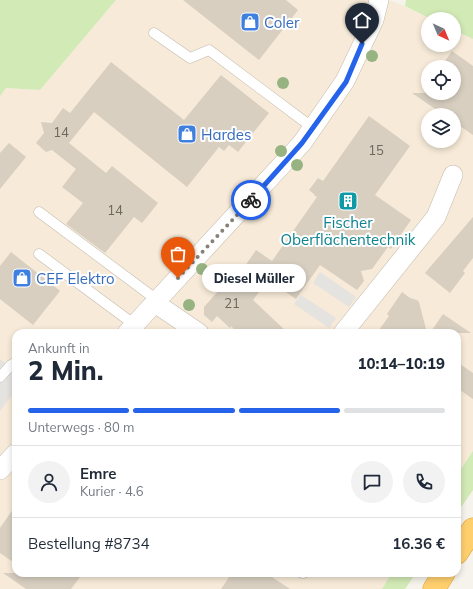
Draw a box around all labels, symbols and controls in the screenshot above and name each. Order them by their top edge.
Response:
pin [345,3,379,44]
icon: home [351,9,373,31]
shop icon: Coler [239,11,261,33]
north arrow [421,12,461,52]
map controls [421,12,461,148]
place label: Coler [264,13,300,32]
button: locate [421,60,461,100]
button: layers [421,108,461,148]
shop icon: Hardes [176,123,198,145]
house number: 14 [53,124,69,140]
place label: Hardes [201,125,251,144]
house number: 15 [368,142,384,158]
courier [231,180,271,220]
icon: bike [240,189,262,211]
building icon: Fischer Oberflächentechnik [337,190,359,212]
house number: 14 [107,202,123,218]
place label: Fischer Oberflächentechnik [280,213,416,249]
pin [161,237,195,278]
icon: bag [167,243,189,265]
callout: Diesel Müller [202,264,306,292]
shop icon: CEF Elektro [11,267,33,289]
place label: CEF Elektro [36,269,115,288]
text: Diesel Müller [214,270,294,286]
house number: 21 [224,295,240,311]
text: Ankunft in [28,340,90,356]
text: 2 Min. [28,354,104,387]
text: 10:14–10:19 [358,354,445,373]
text: Unterwegs · 80 m [28,419,135,435]
button: person [28,461,70,503]
button: chat [351,461,393,503]
button: phone [403,461,445,503]
text: Emre [80,464,116,483]
text: Kurier · 4.6 [80,483,144,499]
text: Bestellung #8734 [28,534,150,553]
text: 16.36 € [392,534,445,553]

